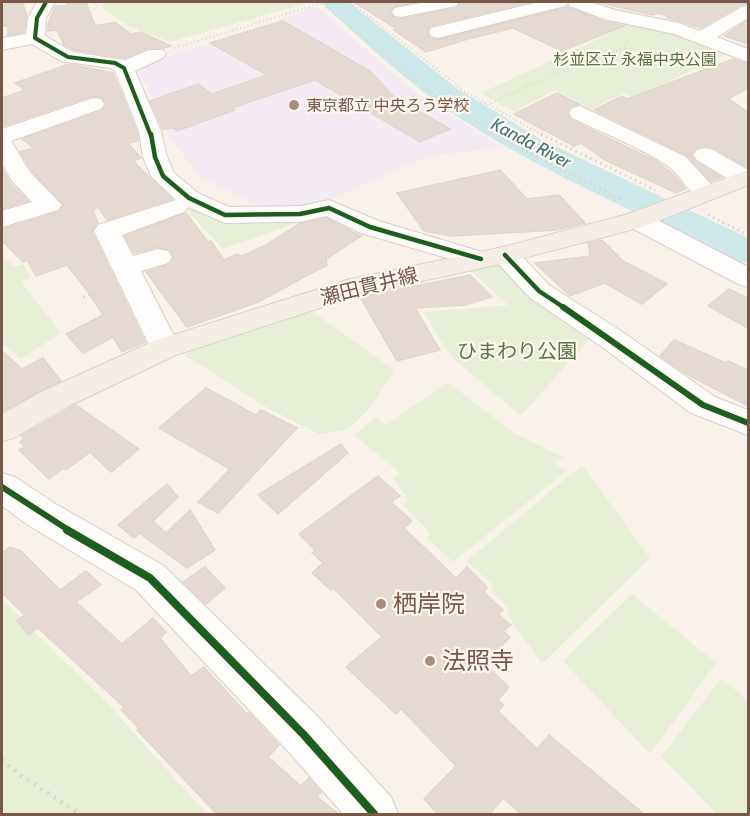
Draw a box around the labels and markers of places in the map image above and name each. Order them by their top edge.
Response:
place label: 東京都立 中央ろう学校 [306,96,470,115]
marker: 東京都立 中央ろう学校 [287,98,301,112]
place label: 栖岸院 [393,589,465,618]
marker: 栖岸院 [374,597,388,611]
place label: 法照寺 [442,646,514,675]
marker: 法照寺 [423,654,437,668]

